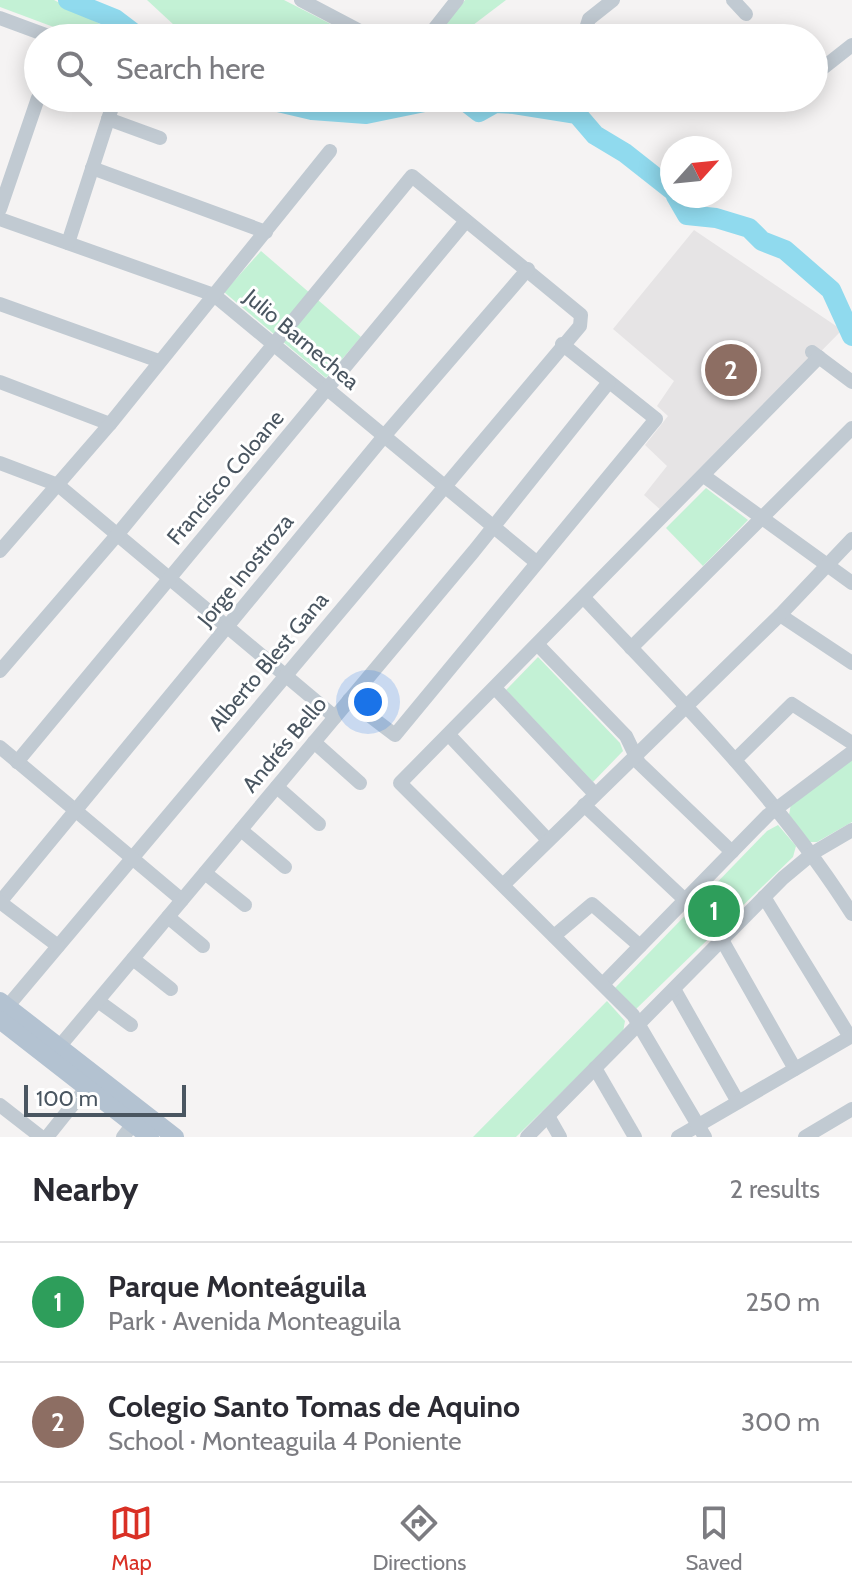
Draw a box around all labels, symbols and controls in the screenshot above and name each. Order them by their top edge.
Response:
search box [24,24,828,112]
icon: search [52,46,96,90]
text: Search here [116,50,265,87]
north arrow [660,136,732,208]
street label: Julio Barnechea [238,283,365,396]
pin: 2 [705,340,757,400]
street label: Francisco Coloane [161,404,290,550]
street label: Jorge Inostroza [191,508,299,633]
street label: Alberto Blest Gana [203,586,334,736]
your location [348,682,388,722]
street label: Andrés Bello [236,691,332,798]
pin: 1 [688,881,740,941]
scale bar [24,1081,186,1117]
text: 100 m [36,1085,98,1112]
text: Nearby [32,1168,139,1210]
text: 2 results [729,1173,820,1205]
text: Parque Monteáguila [108,1268,366,1305]
text: 1 [53,1286,63,1318]
text: 250 m [746,1286,820,1318]
text: Park · Avenida Monteaguila [108,1305,401,1337]
text: Colegio Santo Tomas de Aquino [108,1388,520,1425]
text: 2 [51,1406,65,1438]
text: 300 m [741,1406,820,1438]
text: School · Monteaguila 4 Poniente [108,1425,462,1457]
tab: Map [109,1501,153,1576]
tab: Directions [372,1501,466,1576]
tab: Saved [685,1501,743,1576]

